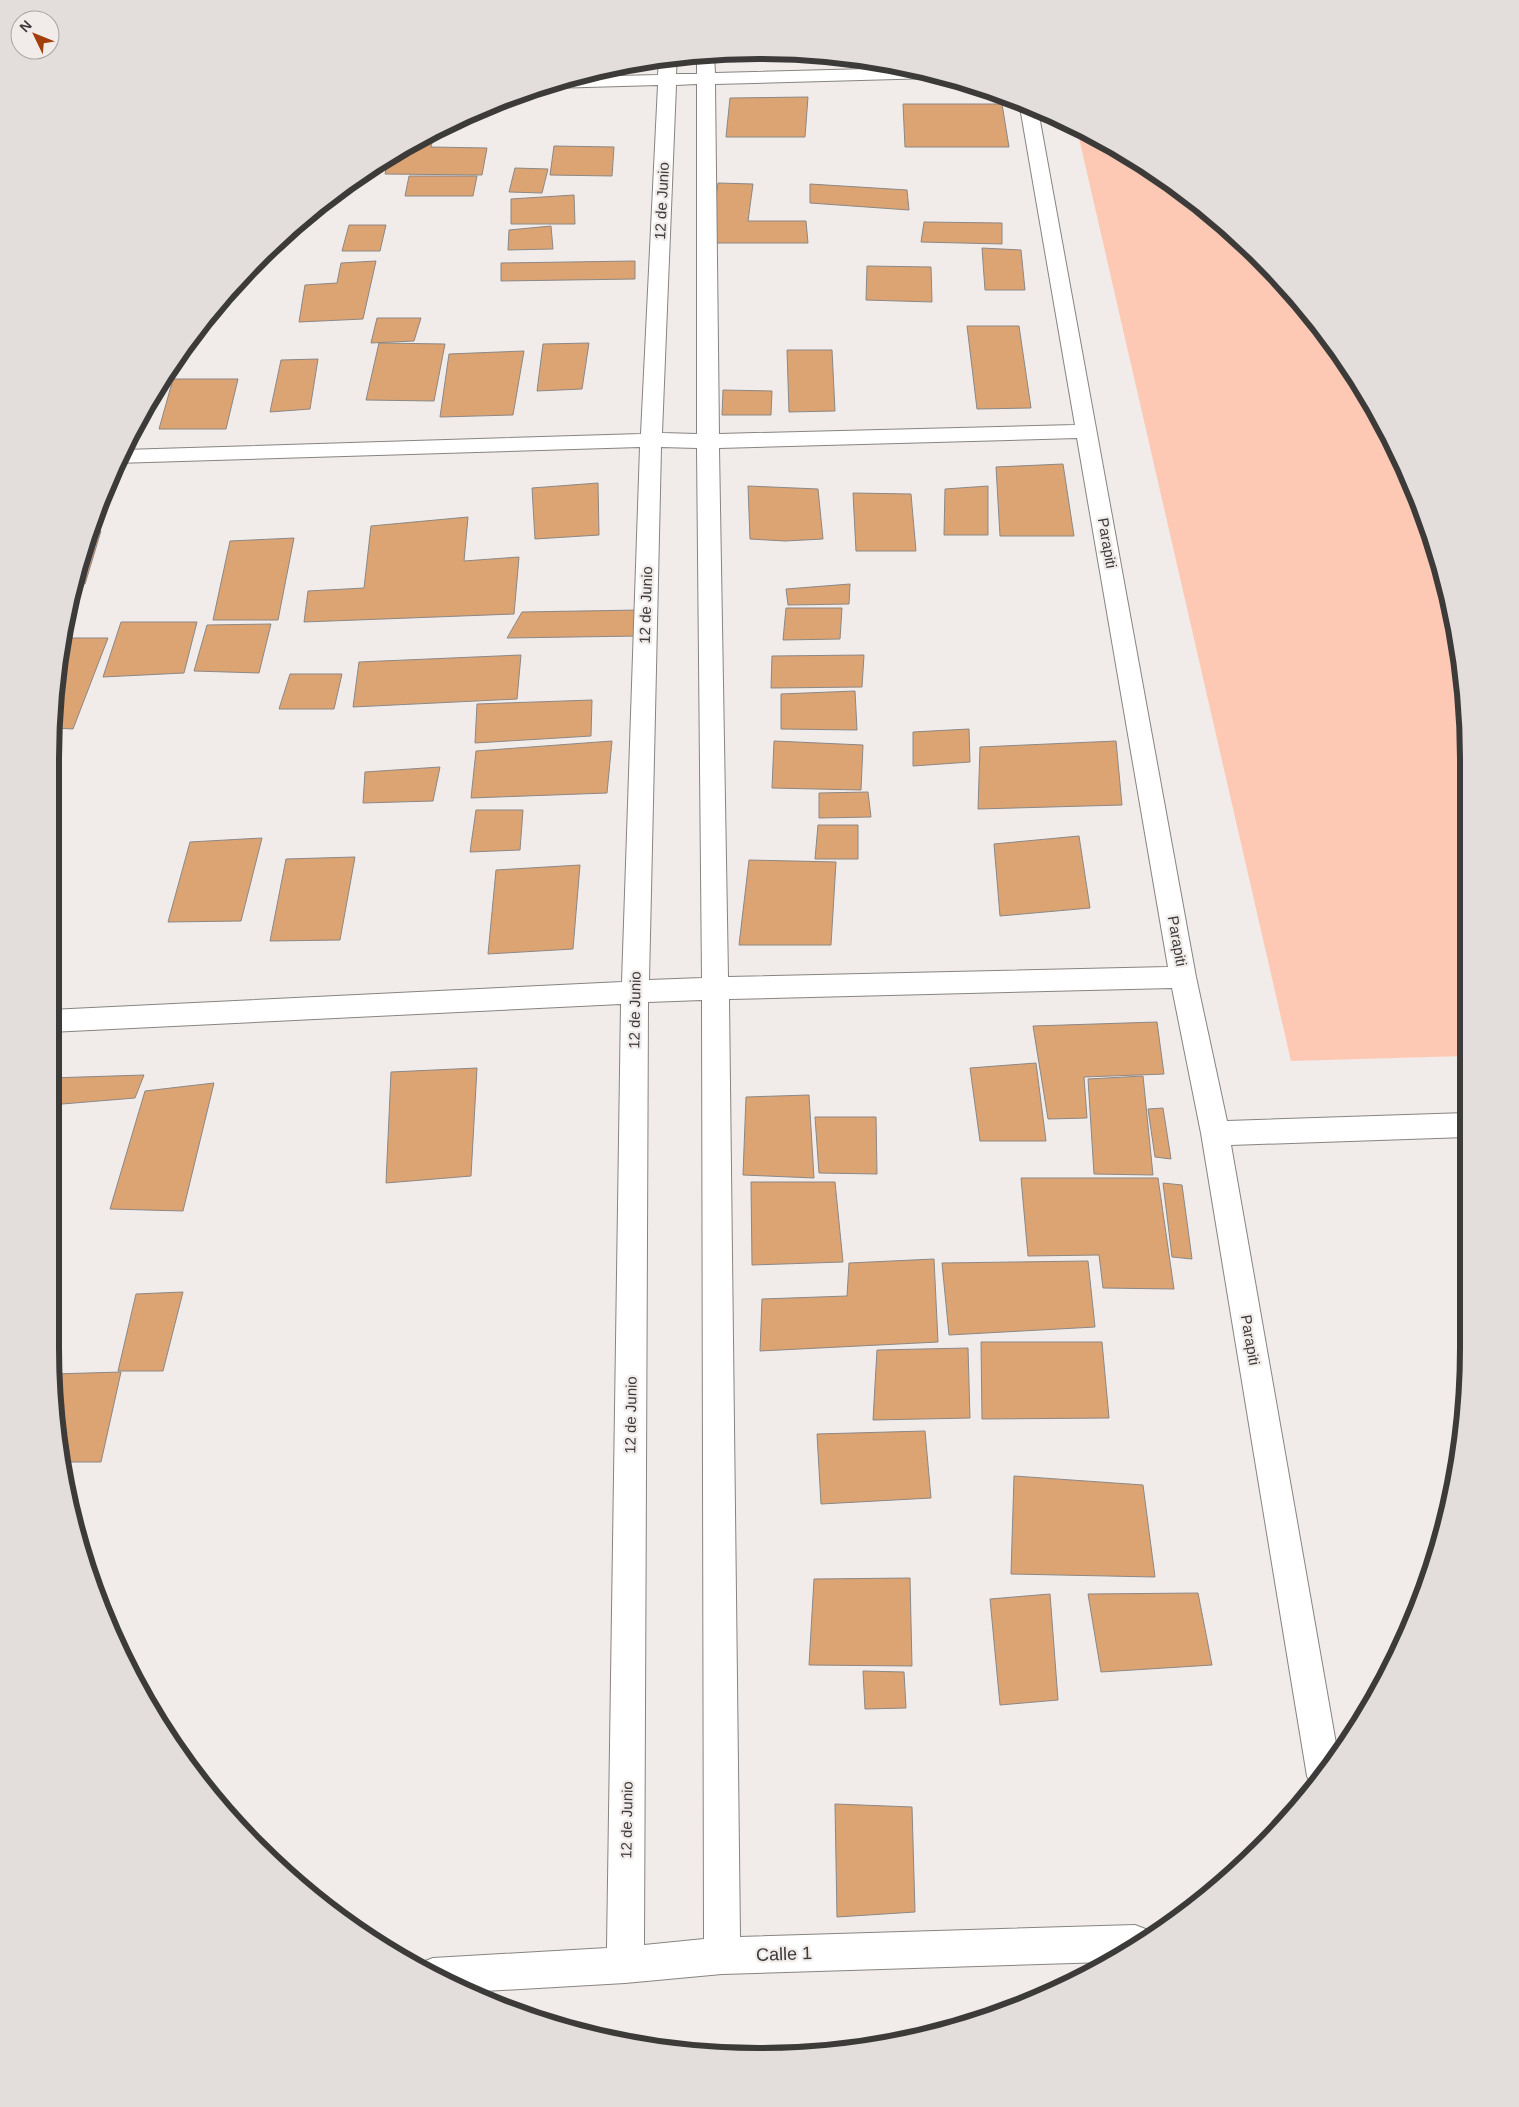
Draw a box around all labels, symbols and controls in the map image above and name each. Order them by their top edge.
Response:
north arrow [10,10,60,60]
text: N [16,17,35,35]
street label: 12 de Junio [651,162,672,240]
street label: Parapiti [1095,516,1120,569]
street label: 12 de Junio [636,566,655,644]
street label: Parapiti [1165,914,1190,967]
street label: 12 de Junio [625,971,644,1049]
street label: Parapiti [1238,1313,1263,1366]
street label: 12 de Junio [621,1376,640,1454]
street label: 12 de Junio [617,1781,636,1859]
street label: Calle 1 [756,1943,812,1965]

